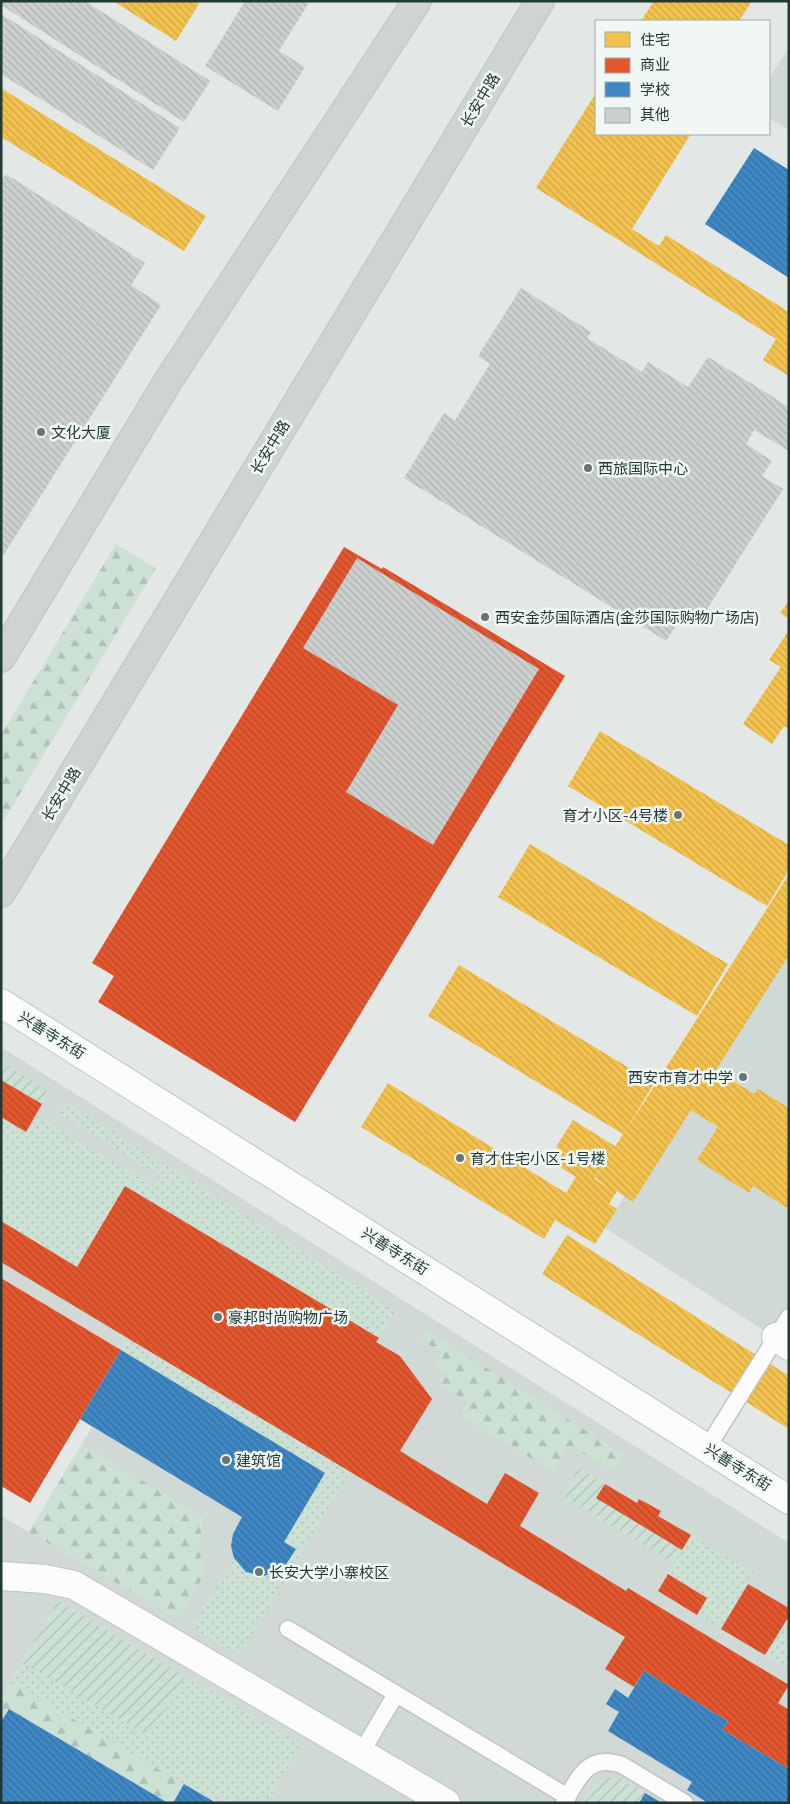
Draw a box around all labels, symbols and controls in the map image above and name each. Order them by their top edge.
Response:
legend [595,20,770,135]
text: 住宅 [640,30,670,49]
text: 商业 [640,55,670,74]
street label: 长安中路 [456,69,504,131]
text: 学校 [640,80,670,99]
text: 其他 [640,105,670,124]
street label: 长安中路 [246,416,294,478]
place label: 文化大厦 [51,423,111,442]
marker: 文化大厦 [35,426,47,438]
place label: 西旅国际中心 [598,459,688,478]
marker: 西旅国际中心 [582,462,594,474]
place label: 西安金莎国际酒店(金莎国际购物广场店) [495,608,760,627]
marker: 西安金莎国际酒店(金莎国际购物广场店) [479,611,491,623]
street label: 长安中路 [37,763,85,825]
place label: 育才小区-4号楼 [563,806,668,825]
marker: 育才小区-4号楼 [672,809,684,821]
street label: 兴善寺东街 [15,1007,89,1063]
place label: 西安市育才中学 [628,1068,733,1087]
marker: 西安市育才中学 [737,1071,749,1083]
place label: 育才住宅小区-1号楼 [470,1149,605,1168]
marker: 育才住宅小区-1号楼 [454,1152,466,1164]
street label: 兴善寺东街 [358,1223,432,1279]
place label: 豪邦时尚购物广场 [228,1308,348,1327]
marker: 豪邦时尚购物广场 [212,1311,224,1323]
street label: 兴善寺东街 [701,1439,775,1495]
place label: 建筑馆 [236,1451,281,1470]
marker: 建筑馆 [220,1454,232,1466]
place label: 长安大学小寨校区 [269,1563,389,1582]
marker: 长安大学小寨校区 [253,1566,265,1578]

